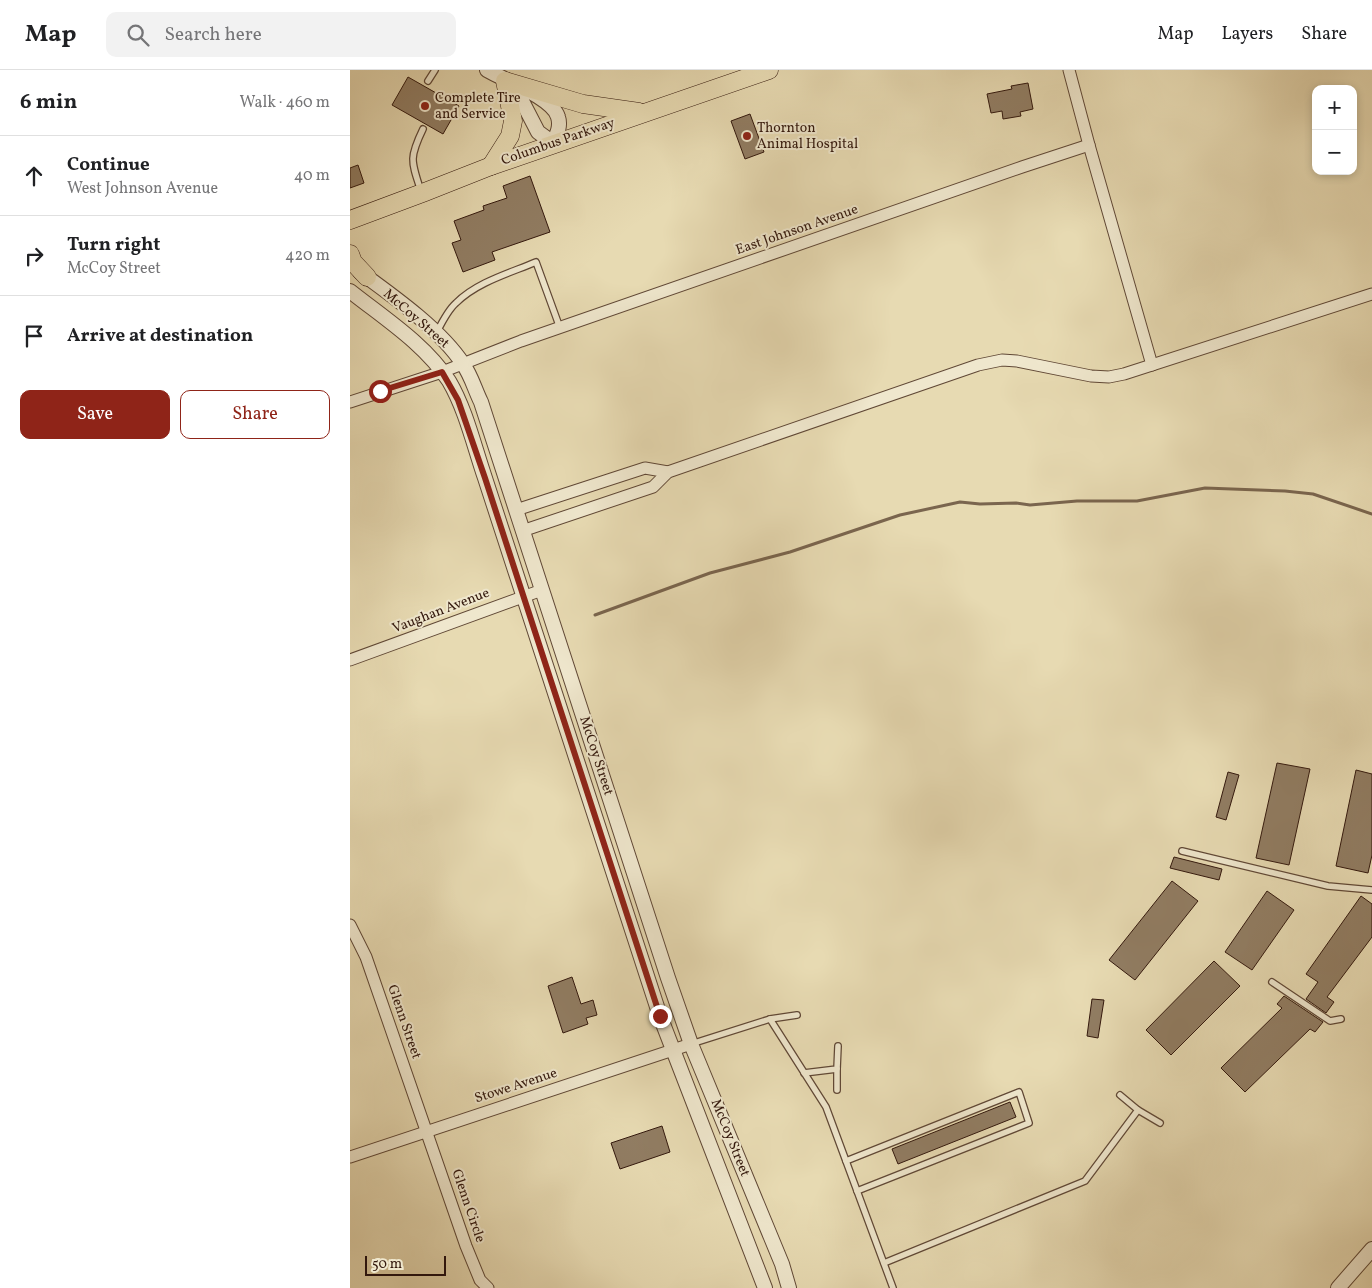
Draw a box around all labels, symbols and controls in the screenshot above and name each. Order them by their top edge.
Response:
search box [106,12,456,57]
text: Map [25,18,76,52]
icon: search [124,21,152,49]
text: Search here [164,22,262,48]
text: Map [1157,22,1193,47]
text: Layers [1221,22,1273,47]
text: Share [1301,22,1347,47]
map controls [1312,85,1357,175]
button: + [1312,85,1357,130]
text: 6 min [20,88,77,117]
place label: Complete Tire and Service [435,89,521,124]
text: Walk · 460 m [240,92,330,114]
marker: Complete Tire and Service [419,100,431,112]
street label: Columbus Parkway [499,114,618,170]
place label: Thornton Animal Hospital [757,119,858,154]
marker: Thornton Animal Hospital [741,130,753,142]
button: − [1312,130,1357,175]
text: Continue [67,152,150,178]
icon: ahead [20,162,48,190]
text: 40 m [294,165,330,187]
text: West Johnson Avenue [67,178,218,200]
street label: East Johnson Avenue [733,200,861,260]
text: Turn right [67,232,160,258]
icon: right [20,242,48,270]
text: 420 m [285,245,330,267]
text: McCoy Street [67,258,161,280]
street label: McCoy Street [379,285,453,353]
icon: arrive [20,322,48,350]
text: Arrive at destination [67,323,253,349]
route start [369,380,392,403]
button: Save [20,390,170,439]
button: Share [180,390,330,439]
street label: Vaughan Avenue [390,584,493,638]
street label: McCoy Street [574,714,618,798]
street label: Glenn Street [382,982,426,1062]
route end [649,1005,672,1028]
street label: Stowe Avenue [472,1064,560,1108]
street label: McCoy Street [706,1096,754,1180]
street label: Glenn Circle [447,1167,490,1246]
scale bar [365,1253,446,1276]
text: 50 m [372,1255,402,1274]

